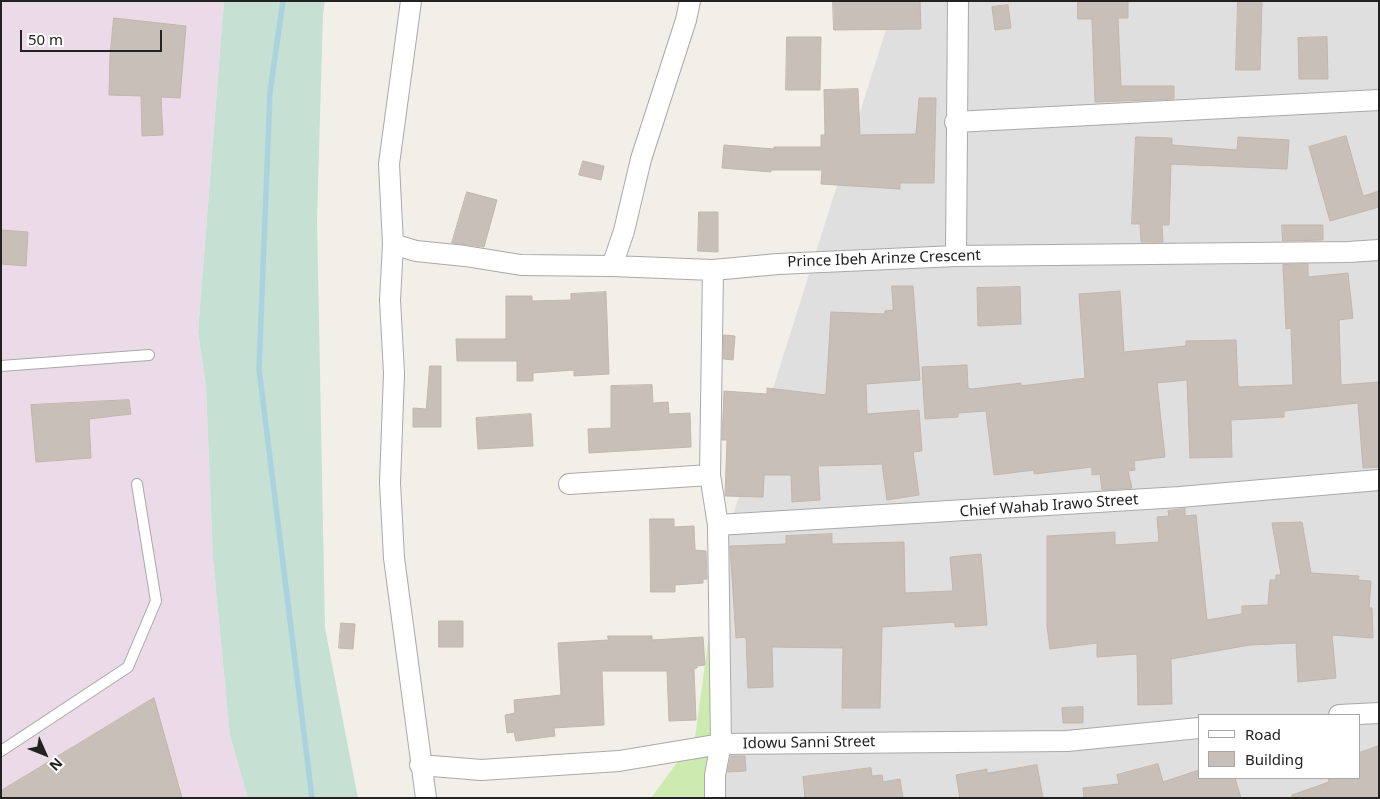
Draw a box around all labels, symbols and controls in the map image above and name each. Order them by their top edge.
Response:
scale bar [22,20,165,52]
text: 50 m [28,29,63,49]
street label: Prince Ibeh Arinze Crescent [787,247,981,271]
street label: Chief Wahab Irawo Street [959,491,1139,521]
legend [1198,714,1360,779]
text: Road [1245,724,1281,744]
north arrow [20,729,70,779]
street label: Idowu Sanni Street [742,733,876,753]
text: Building [1245,749,1303,769]
text: N [45,754,67,775]

